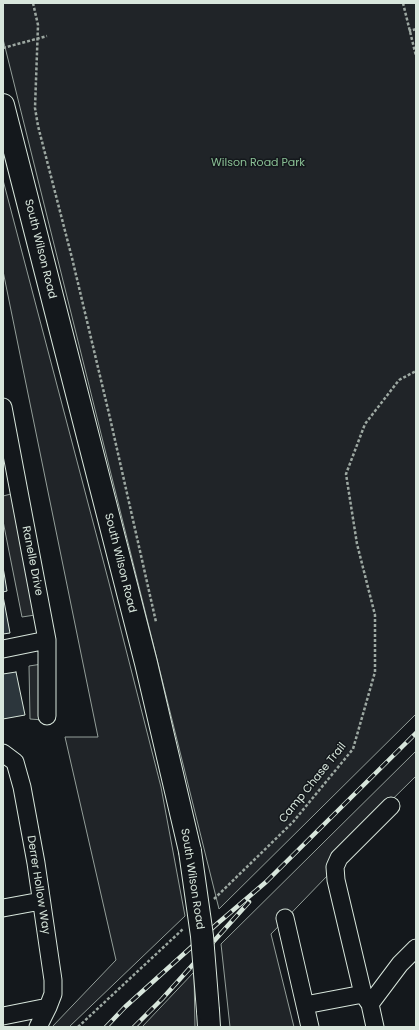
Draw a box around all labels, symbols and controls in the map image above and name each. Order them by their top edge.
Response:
park label: Wilson Road Park [211,156,305,170]
street label: South Wilson Road [21,198,59,300]
street label: South Wilson Road [101,512,139,614]
street label: Ranelle Drive [19,525,45,597]
street label: Camp Chase Trail [277,740,349,826]
street label: South Wilson Road [178,828,206,930]
street label: Derrer Hollow Way [24,835,52,935]

